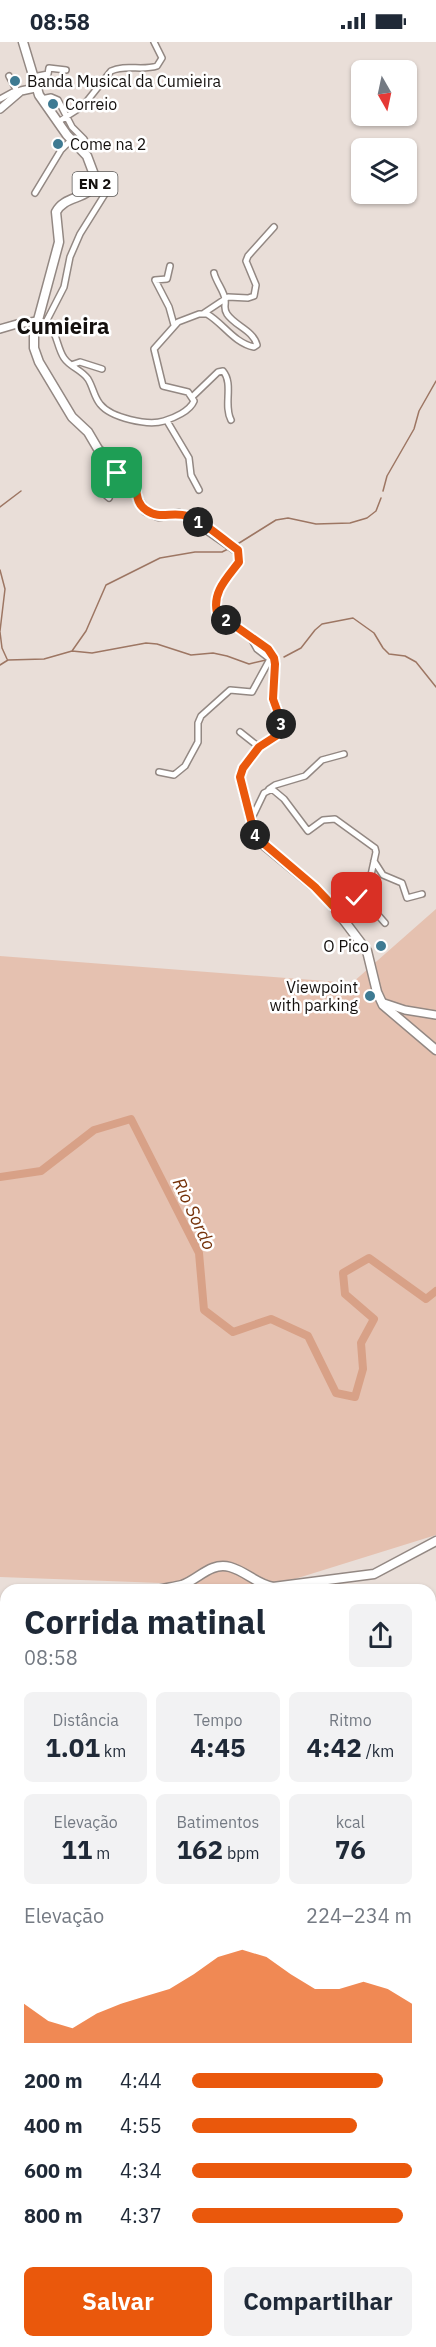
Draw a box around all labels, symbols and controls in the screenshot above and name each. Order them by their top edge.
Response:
text: 08:58 [30,7,90,36]
north arrow [351,60,417,126]
map controls [351,60,417,204]
place label: Banda Musical da Cumieira [27,71,221,91]
marker: Banda Musical da Cumieira [8,74,22,88]
place label: Correio [65,94,117,114]
marker: Correio [46,97,60,111]
place label: Come na 2 [70,134,146,154]
marker: Come na 2 [51,137,65,151]
button: layers [351,138,417,204]
road number: EN 2 [72,172,118,196]
district label: Cumieira [16,311,110,340]
pin [91,447,142,498]
icon: arrive [100,456,133,489]
pin: 1 [183,507,213,537]
text: 1 [193,512,203,532]
pin: 2 [211,605,241,635]
text: 2 [221,610,231,630]
pin: 3 [266,709,296,739]
text: 3 [276,714,286,734]
pin: 4 [240,820,270,850]
text: 4 [250,825,260,845]
pin [331,872,382,923]
icon: check [340,881,373,914]
place label: O Pico [323,936,369,956]
marker: O Pico [374,939,388,953]
place label: Viewpoint with parking [270,977,359,1015]
marker: Viewpoint with parking [363,989,377,1003]
water label: Rio Sordo [168,1174,221,1254]
text: Corrida matinal [24,1600,265,1643]
button: share [349,1604,412,1667]
text: 08:58 [24,1644,78,1671]
text: Distância [53,1710,119,1730]
text: Tempo [193,1710,243,1730]
text: Ritmo [329,1710,372,1730]
text: 1.01 [45,1730,100,1764]
text: 4:45 [190,1730,246,1764]
text: 4:42 [306,1730,362,1764]
text: km [100,1741,126,1761]
text: /km [362,1741,394,1761]
text: Elevação [54,1812,118,1832]
text: Batimentos [177,1812,259,1832]
text: kcal [336,1812,365,1832]
text: 11 [61,1832,92,1866]
text: 162 [176,1832,223,1866]
text: 76 [335,1832,366,1866]
text: m [92,1843,110,1863]
text: bpm [223,1843,260,1863]
text: Elevação [24,1902,104,1929]
text: 224–234 m [306,1902,412,1929]
text: 200 m [24,2067,83,2094]
text: 4:44 [120,2067,162,2094]
text: 400 m [24,2112,83,2139]
text: 4:55 [120,2112,162,2139]
text: 600 m [24,2157,83,2184]
text: 4:34 [120,2157,162,2184]
text: 800 m [24,2202,83,2229]
text: 4:37 [120,2202,162,2229]
button: Salvar [24,2267,212,2336]
button: Compartilhar [224,2267,412,2336]

